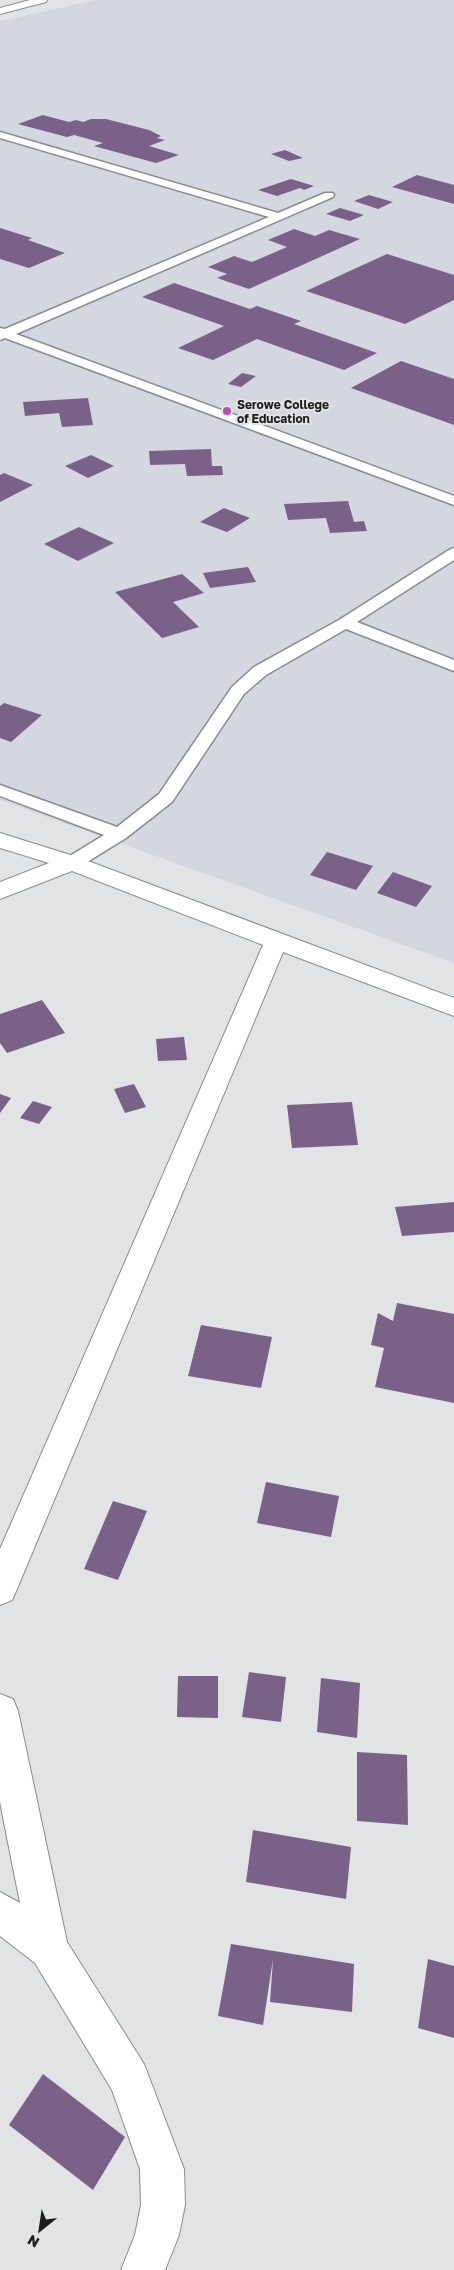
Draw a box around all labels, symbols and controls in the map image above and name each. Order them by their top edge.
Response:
place label: Serowe College of Education [237,397,329,426]
marker: Serowe College of Education [221,405,233,417]
north arrow [15,2205,65,2255]
text: N [24,2232,42,2252]

